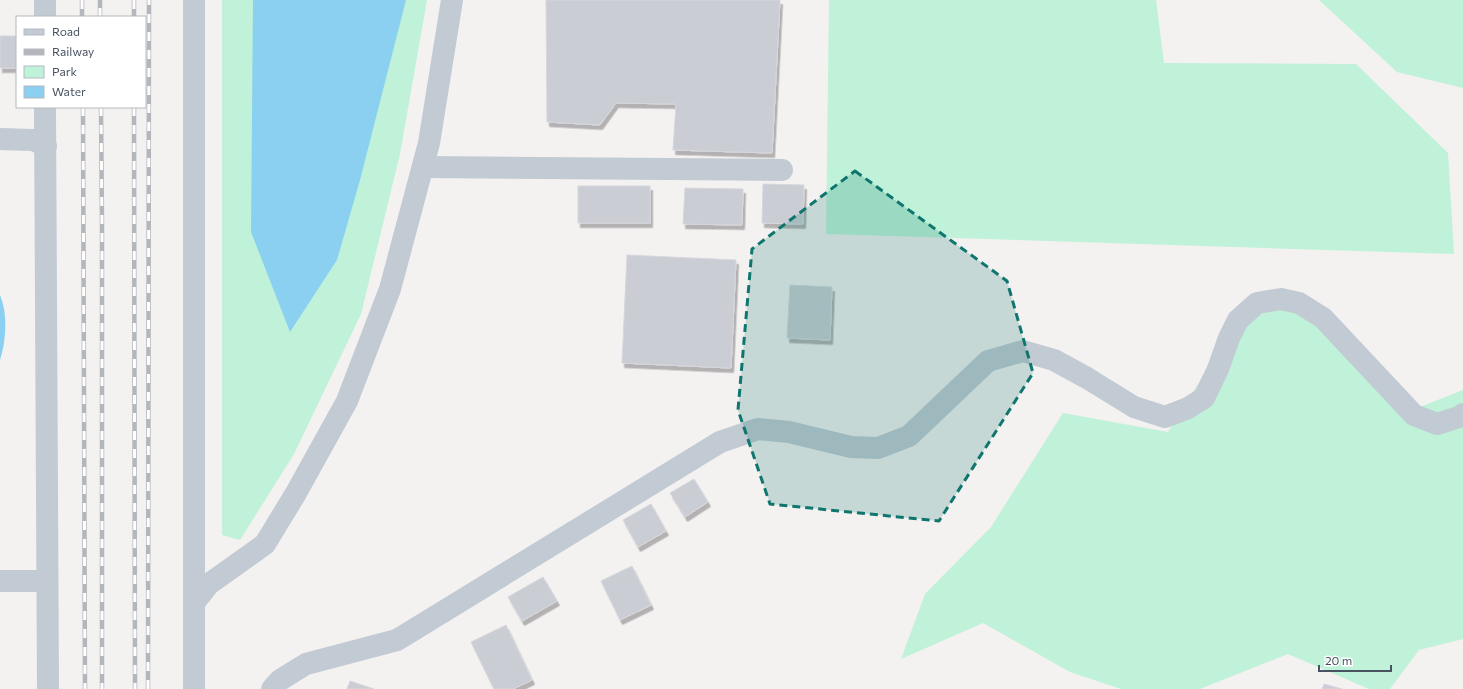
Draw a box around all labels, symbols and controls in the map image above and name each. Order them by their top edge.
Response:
legend [16,16,146,108]
text: Road [52,24,80,38]
text: Railway [52,44,94,58]
text: Park [52,64,78,78]
text: Water [52,84,86,98]
scale bar [1319,647,1391,673]
text: 20 m [1325,653,1352,667]

